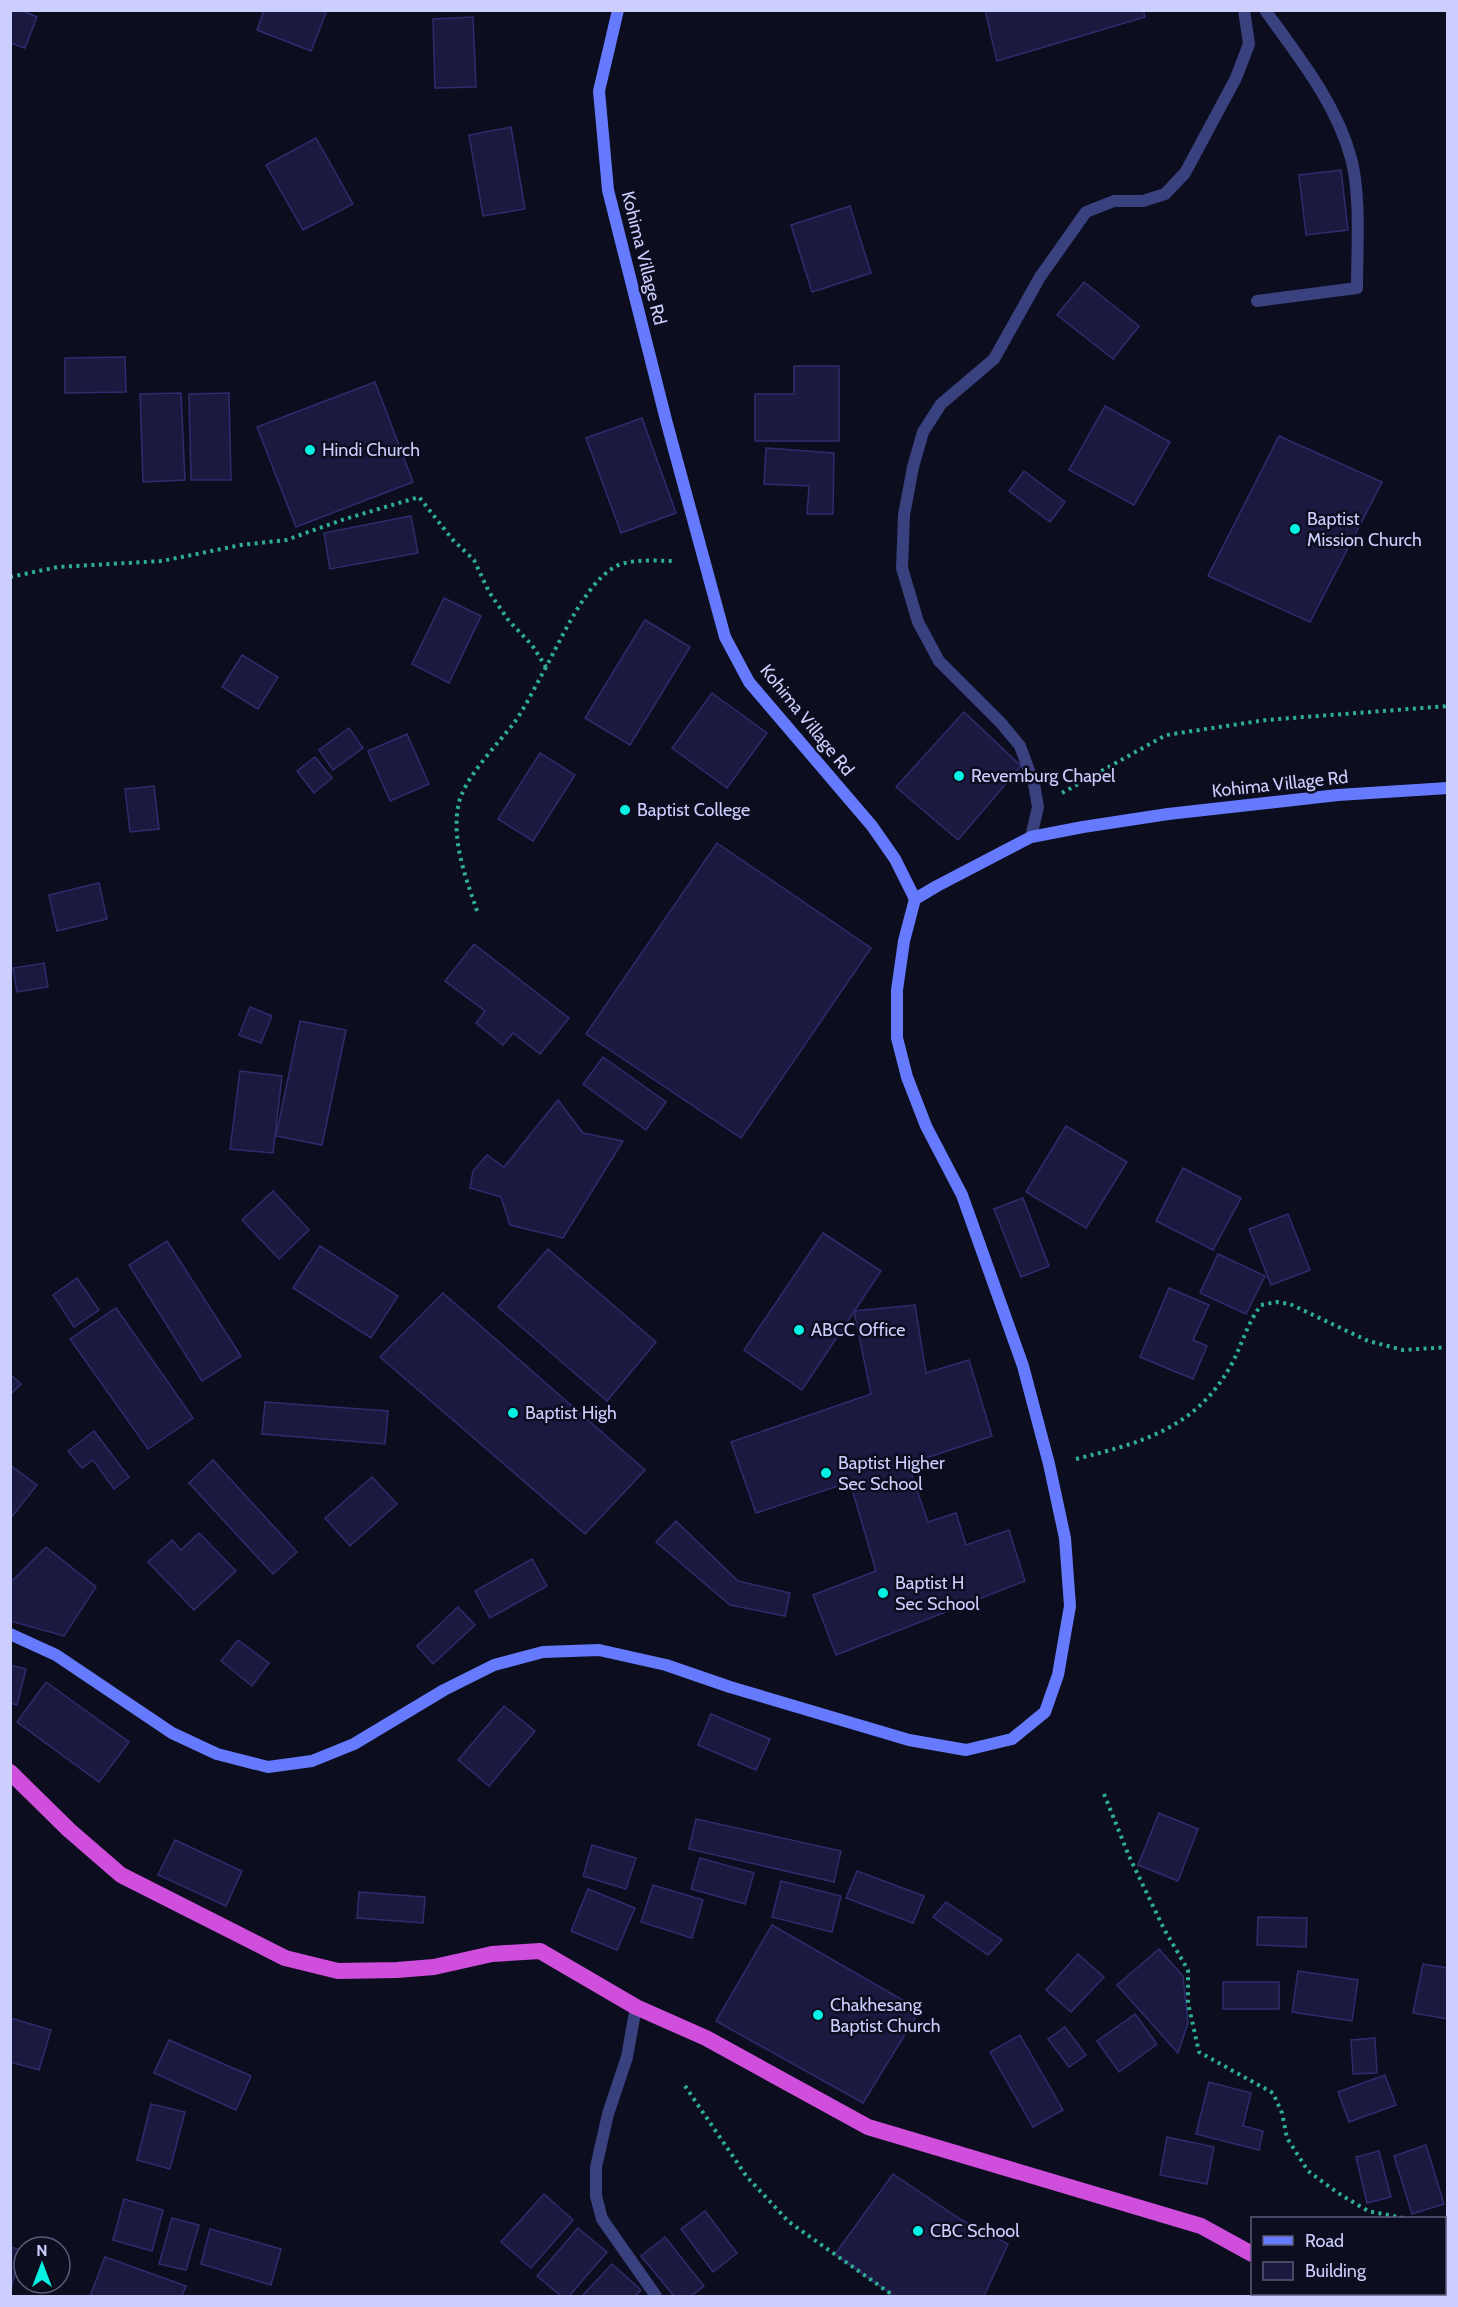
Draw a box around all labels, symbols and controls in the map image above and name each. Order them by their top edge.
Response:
street label: Kohima Village Rd [617,189,671,327]
place label: Hindi Church [322,439,420,461]
marker: Hindi Church [303,443,317,457]
place label: Baptist Mission Church [1307,508,1422,551]
marker: Baptist Mission Church [1288,522,1302,536]
street label: Kohima Village Rd [755,660,859,780]
place label: Revemburg Chapel [971,765,1116,787]
street label: Kohima Village Rd [1211,766,1349,802]
marker: Revemburg Chapel [952,769,966,783]
place label: Baptist College [637,799,750,821]
marker: Baptist College [618,803,632,817]
place label: ABCC Office [811,1319,906,1341]
marker: ABCC Office [792,1323,806,1337]
place label: Baptist High [525,1402,617,1424]
marker: Baptist High [506,1406,520,1420]
place label: Baptist Higher Sec School [838,1452,945,1495]
marker: Baptist Higher Sec School [819,1466,833,1480]
place label: Baptist H Sec School [895,1572,980,1615]
marker: Baptist H Sec School [876,1586,890,1600]
place label: Chakhesang Baptist Church [830,1994,940,2037]
marker: Chakhesang Baptist Church [811,2008,825,2022]
legend [1251,2217,1446,2295]
place label: CBC School [930,2220,1020,2242]
marker: CBC School [911,2224,925,2238]
text: Road [1305,2230,1344,2252]
north arrow [12,2235,72,2295]
text: N [36,2241,48,2260]
text: Building [1305,2260,1367,2282]

